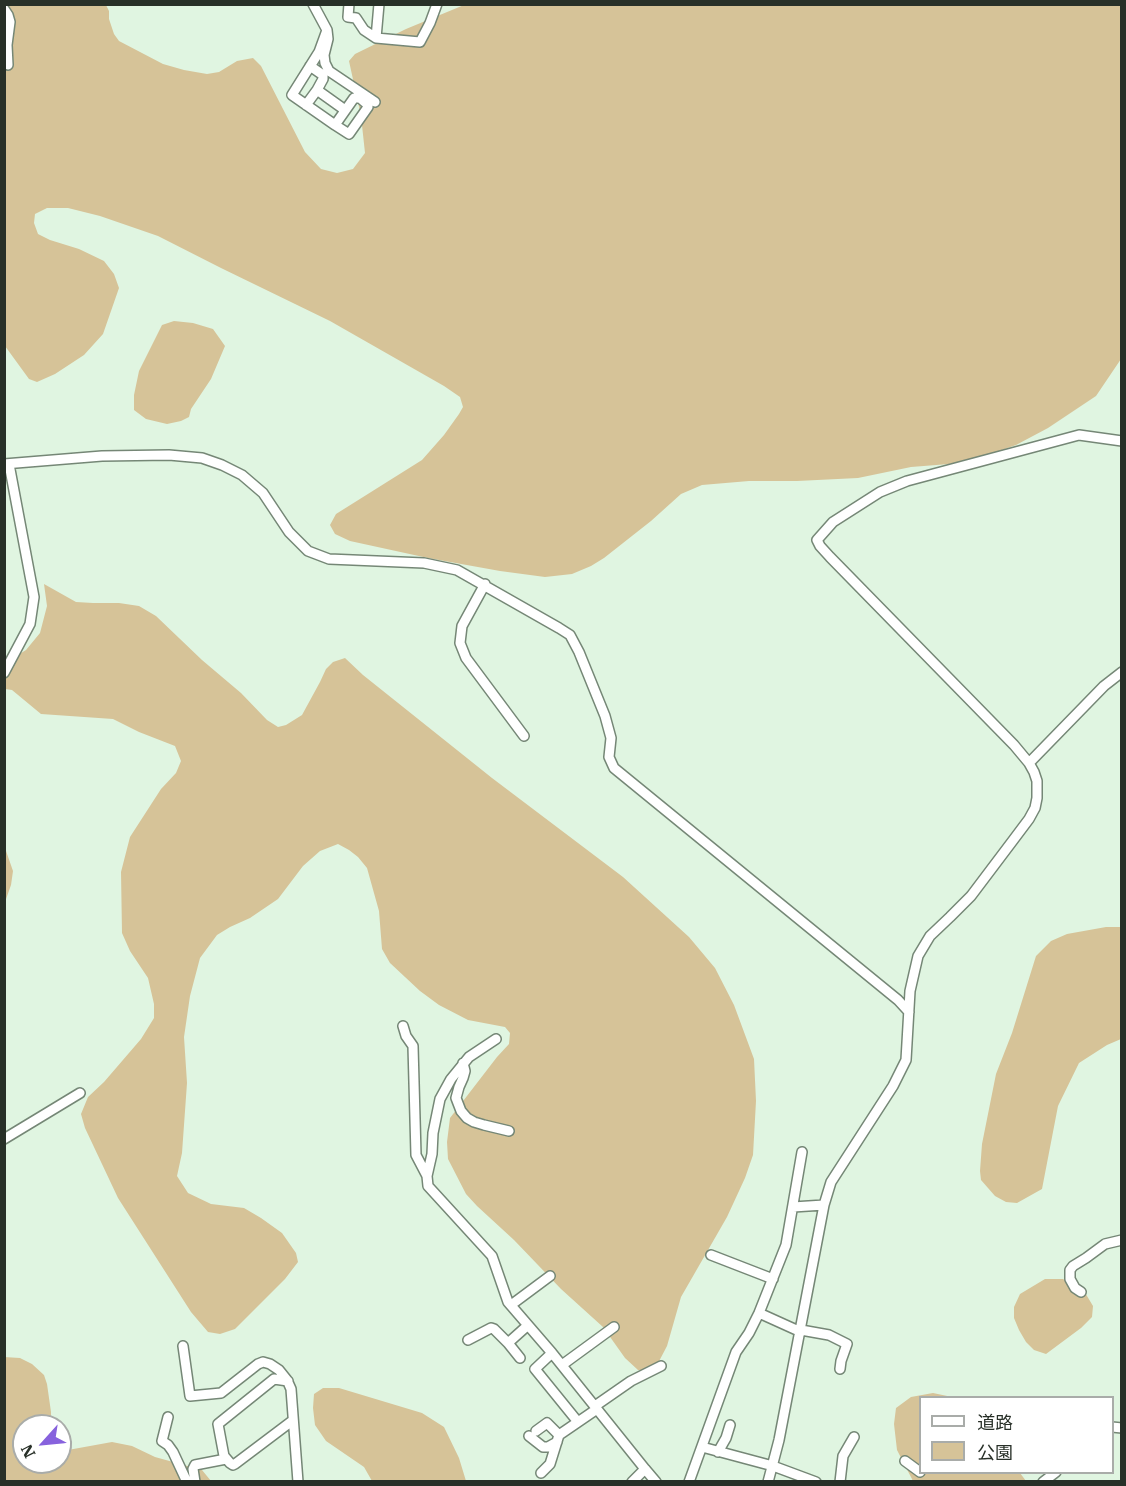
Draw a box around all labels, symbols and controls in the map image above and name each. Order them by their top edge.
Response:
legend [919,1396,1114,1474]
text: 道路 [977,1411,1013,1434]
north arrow [12,1414,72,1474]
text: N [16,1441,40,1461]
text: 公園 [977,1441,1013,1464]

